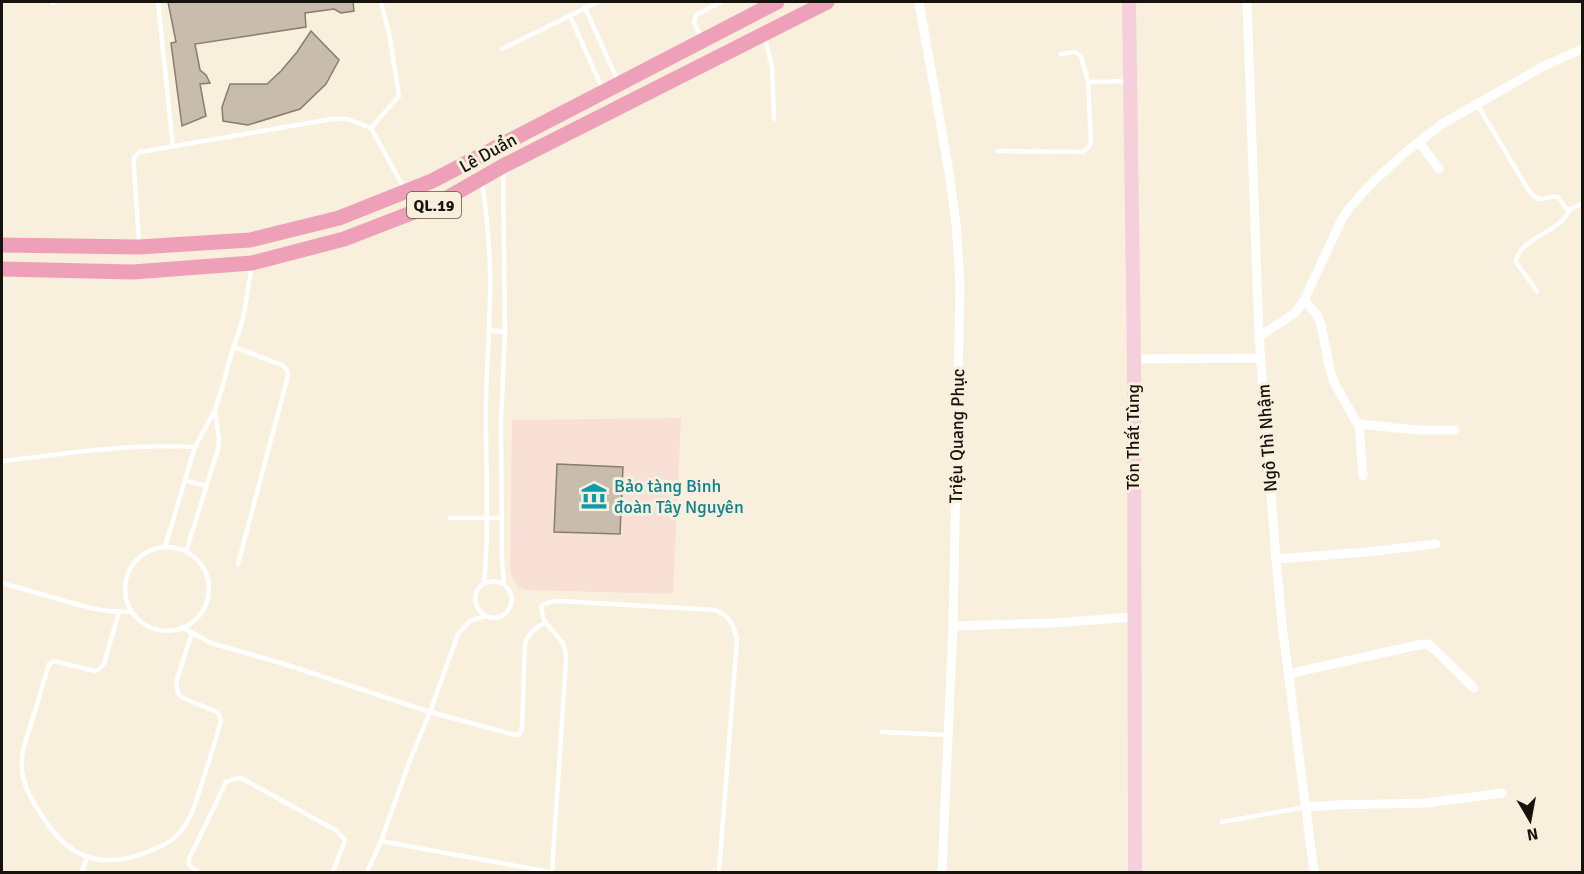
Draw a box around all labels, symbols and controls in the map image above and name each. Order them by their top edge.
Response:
street label: Lê Duẩn [455,128,521,178]
road number: QL.19 [407,192,461,218]
street label: Triệu Quang Phục [945,368,969,504]
street label: Ngô Thì Nhậm [1252,383,1282,493]
street label: Tôn Thất Tùng [1122,384,1144,490]
place label: Bảo tàng Binh đoàn Tây Nguyên [614,475,744,518]
museum icon: Bảo tàng Binh đoàn Tây Nguyên [579,481,609,511]
north arrow [1500,790,1560,850]
text: N [1525,823,1540,845]

